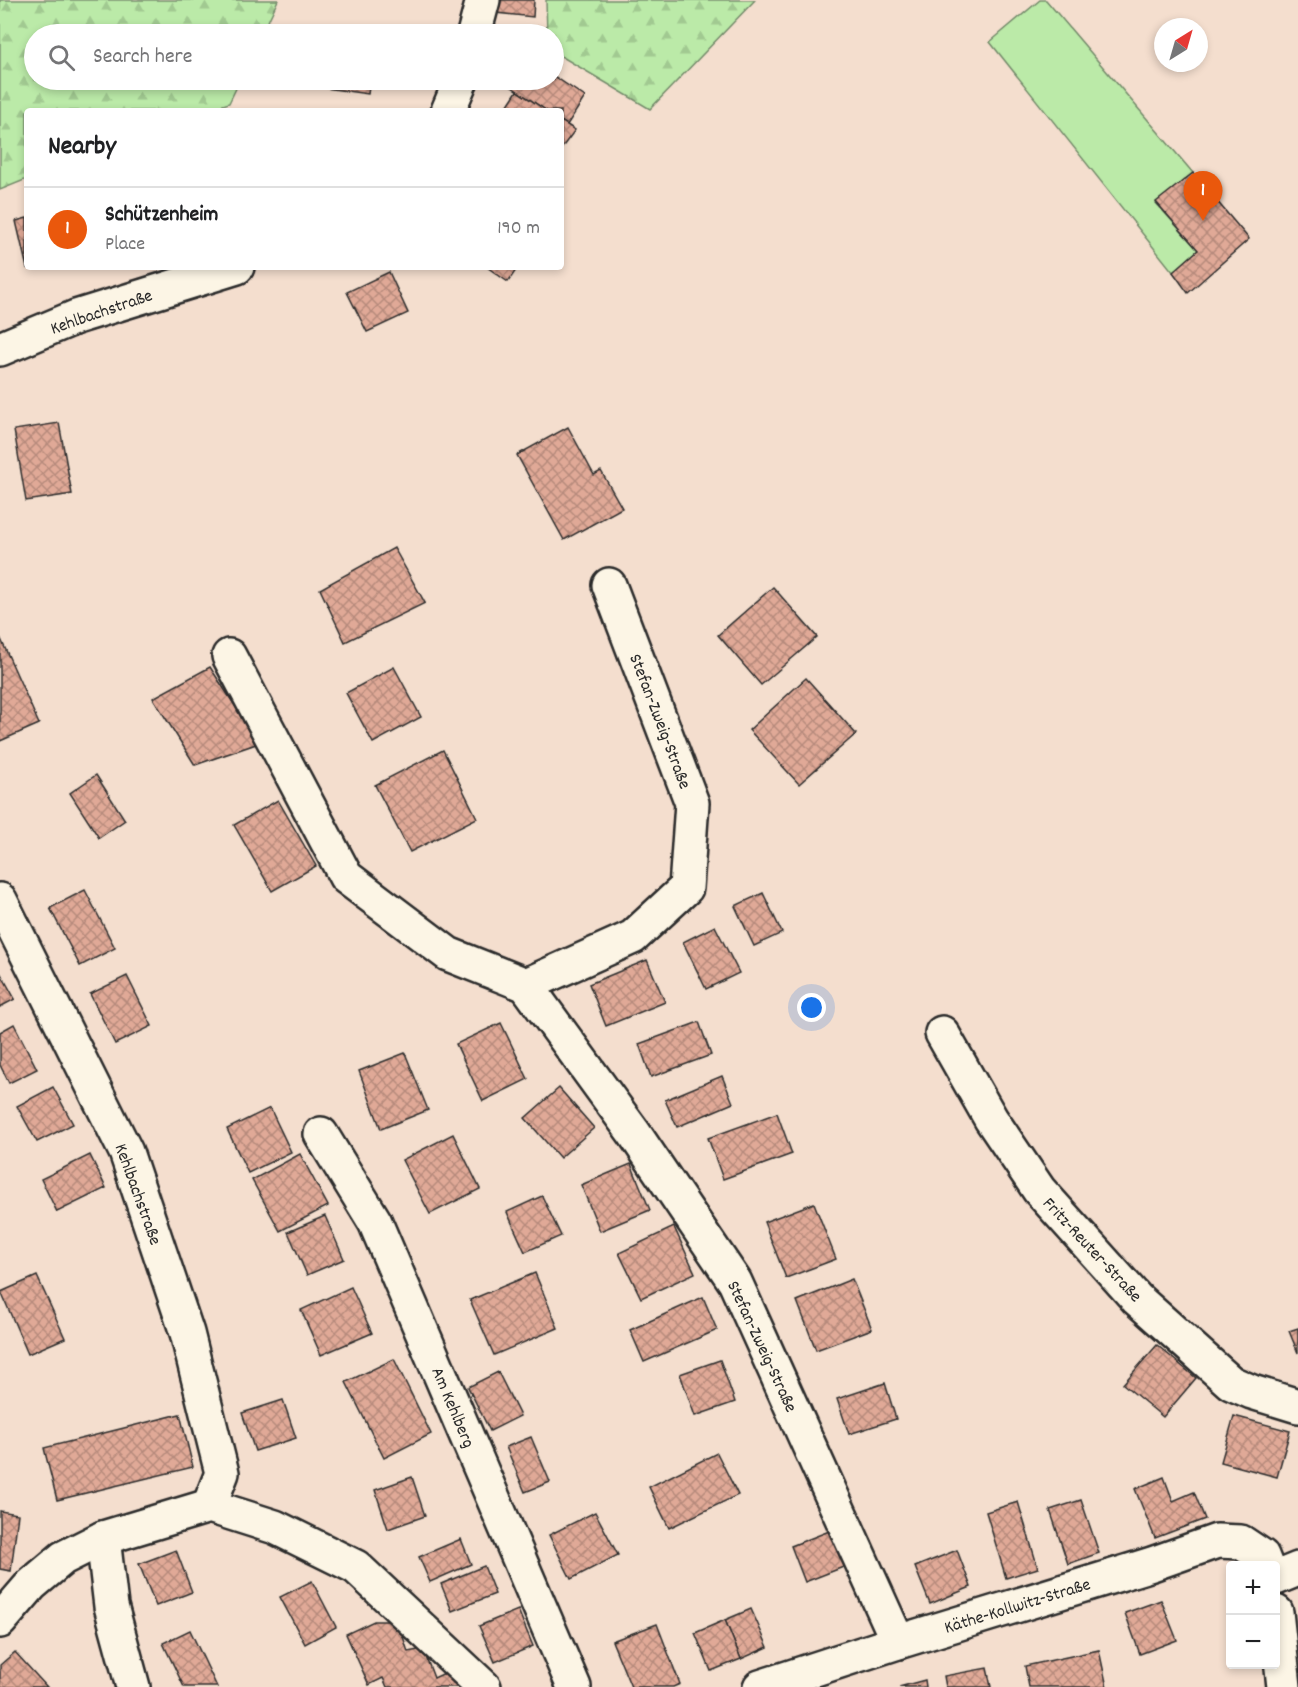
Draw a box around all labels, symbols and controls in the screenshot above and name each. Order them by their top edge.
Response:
north arrow [1154,18,1208,72]
search box [24,24,564,90]
icon: search [45,41,78,74]
text: Search here [93,42,192,73]
text: Nearby [48,129,116,166]
pin: 1 [1184,172,1222,221]
text: Schützenheim [105,200,218,231]
text: 1 [65,215,70,243]
text: 190 m [497,215,540,243]
text: Place [105,231,145,259]
street label: Kehlbachstraße [47,284,156,342]
street label: Stefan-Zweig-Straße [621,651,696,793]
your location [797,993,826,1022]
street label: Kehlbachstraße [107,1141,167,1249]
street label: Fritz-Reuter-Straße [1036,1193,1147,1309]
street label: Stefan-Zweig-Straße [719,1277,802,1417]
street label: Am Kehlberg [424,1364,480,1452]
map controls [1226,1561,1280,1669]
button: + [1226,1561,1280,1615]
street label: Käthe-Kollwitz-Straße [941,1573,1094,1642]
button: − [1226,1615,1280,1669]

